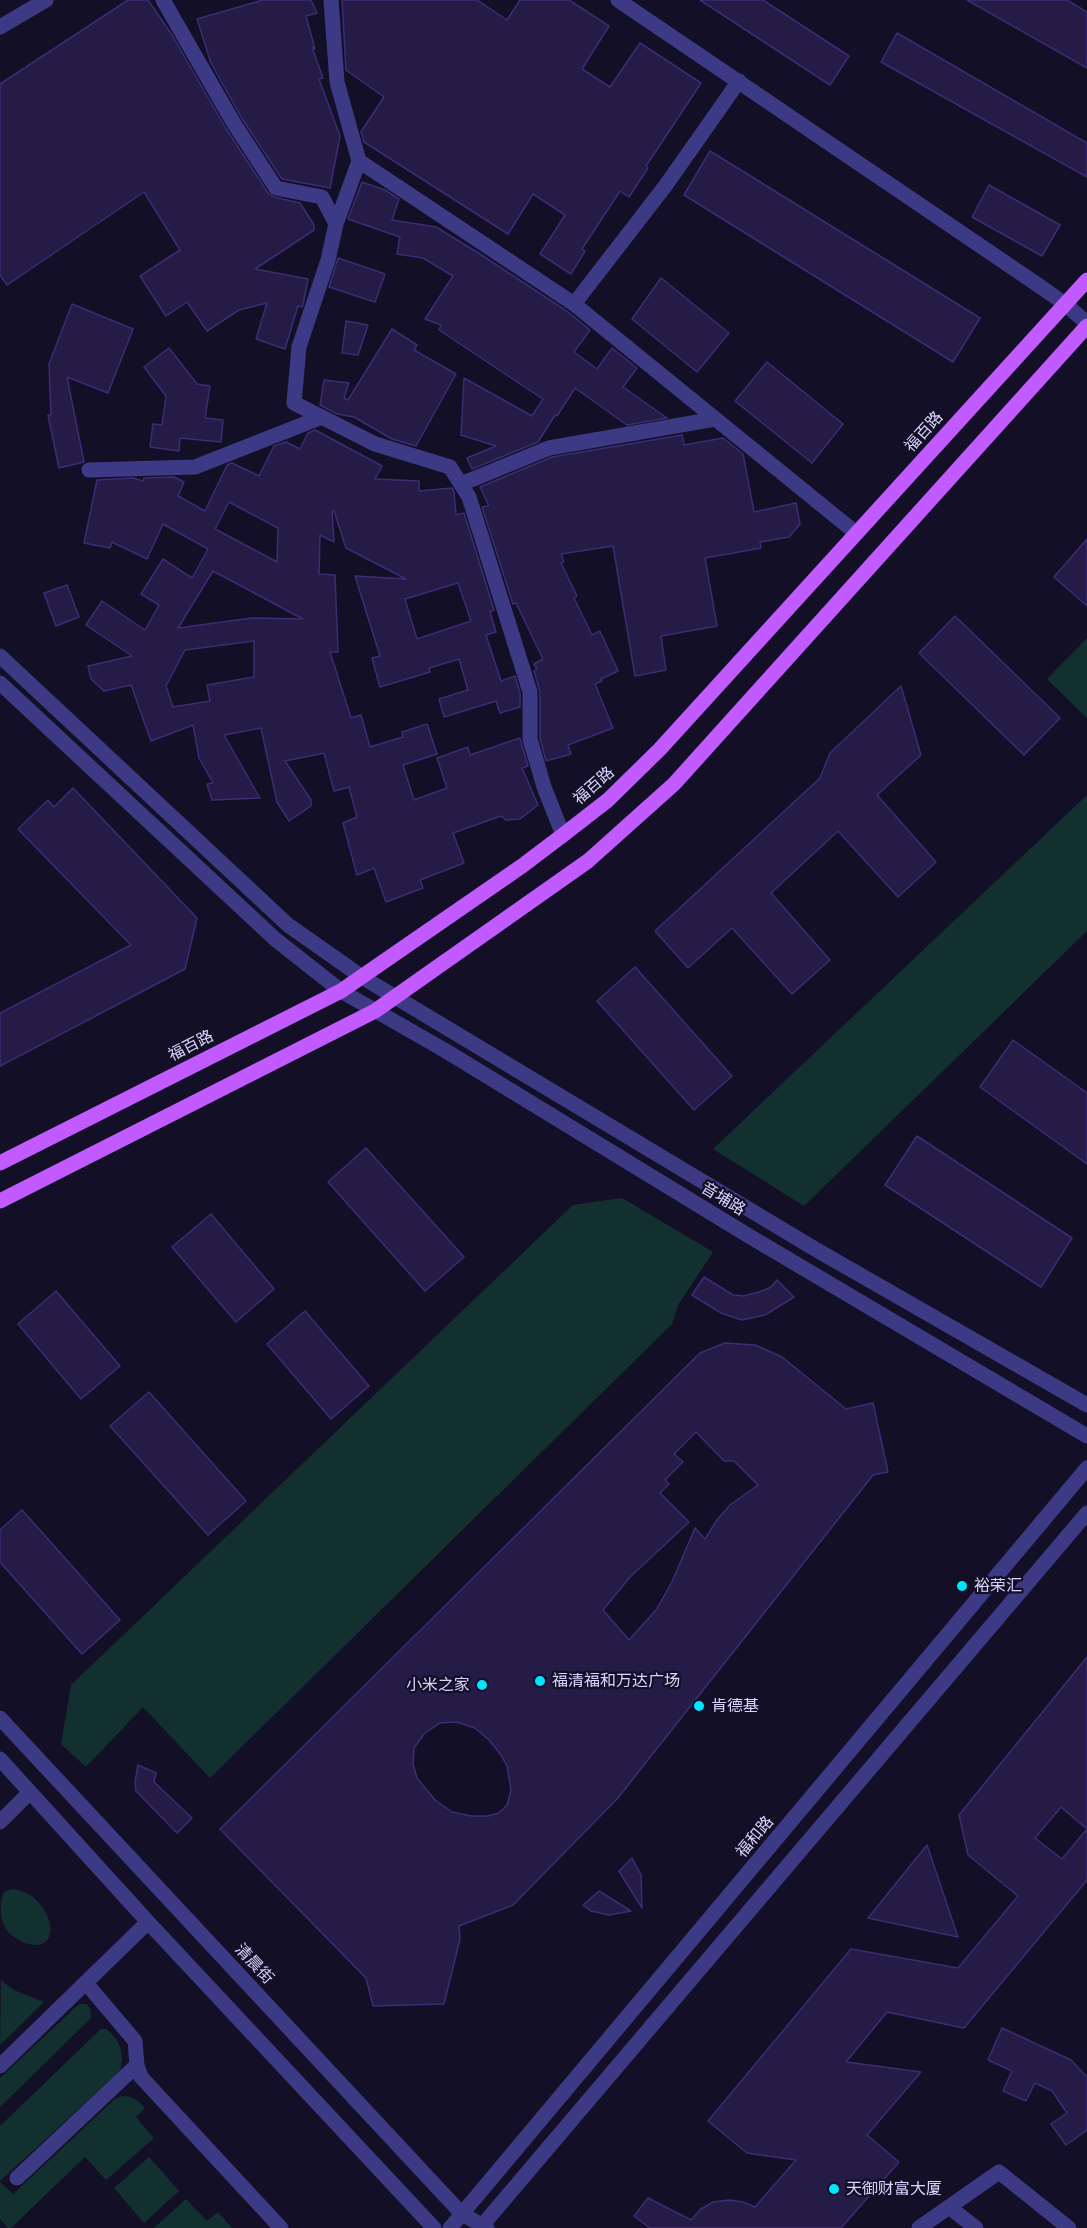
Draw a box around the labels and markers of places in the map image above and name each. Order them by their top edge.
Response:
place label: 裕荣汇 [974,1576,1022,1596]
marker: 裕荣汇 [955,1579,969,1593]
place label: 福清福和万达广场 [552,1671,680,1691]
marker: 福清福和万达广场 [533,1674,547,1688]
place label: 小米之家 [406,1675,470,1695]
marker: 小米之家 [475,1678,489,1692]
place label: 肯德基 [711,1696,759,1716]
marker: 肯德基 [692,1699,706,1713]
place label: 天御财富大厦 [846,2179,942,2199]
marker: 天御财富大厦 [827,2182,841,2196]

